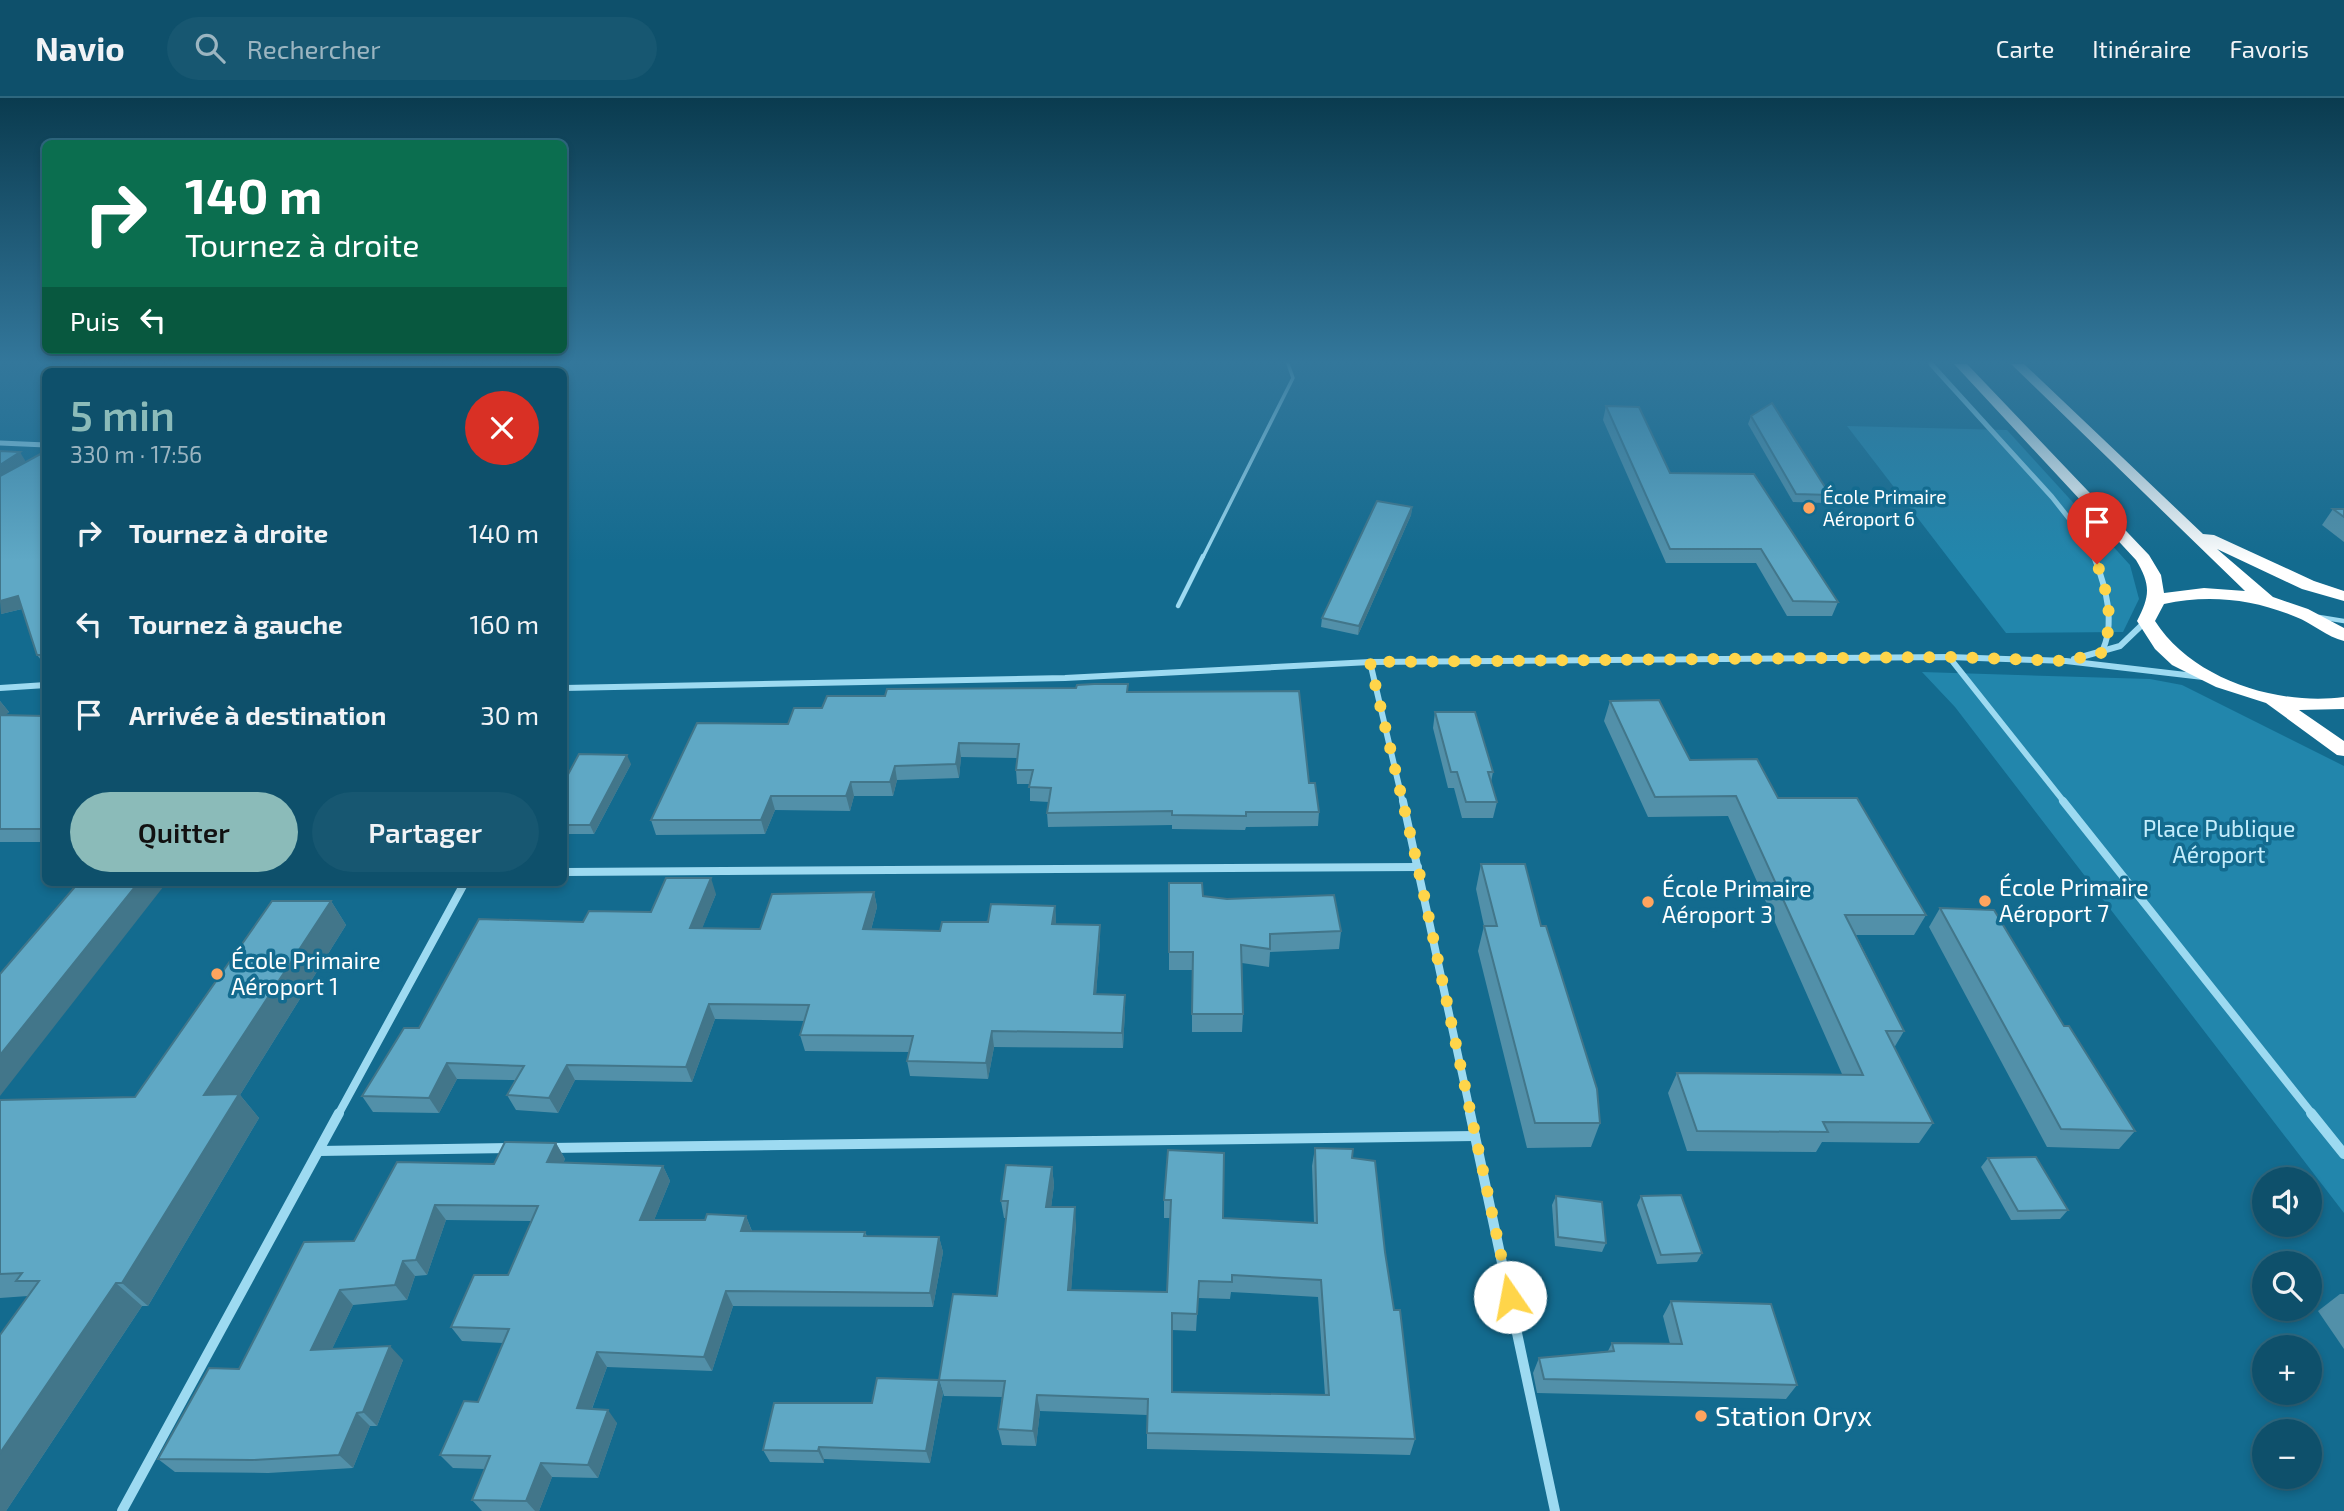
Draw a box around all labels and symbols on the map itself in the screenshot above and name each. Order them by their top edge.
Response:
place label: École Primaire Aéroport 6 [1823,485,1947,530]
pin [2067,492,2127,564]
marker: École Primaire Aéroport 6 [1801,500,1817,516]
park label: Place Publique Aéroport [2143,814,2295,868]
place label: École Primaire Aéroport 7 [1999,873,2149,927]
place label: École Primaire Aéroport 3 [1662,874,1812,928]
marker: École Primaire Aéroport 7 [1977,893,1993,909]
marker: École Primaire Aéroport 3 [1640,894,1656,910]
place label: École Primaire Aéroport 1 [231,946,381,1000]
marker: École Primaire Aéroport 1 [209,966,225,982]
position arrow [1473,1260,1547,1334]
place label: Station Oryx [1715,1398,1872,1432]
marker: Station Oryx [1693,1408,1709,1424]

